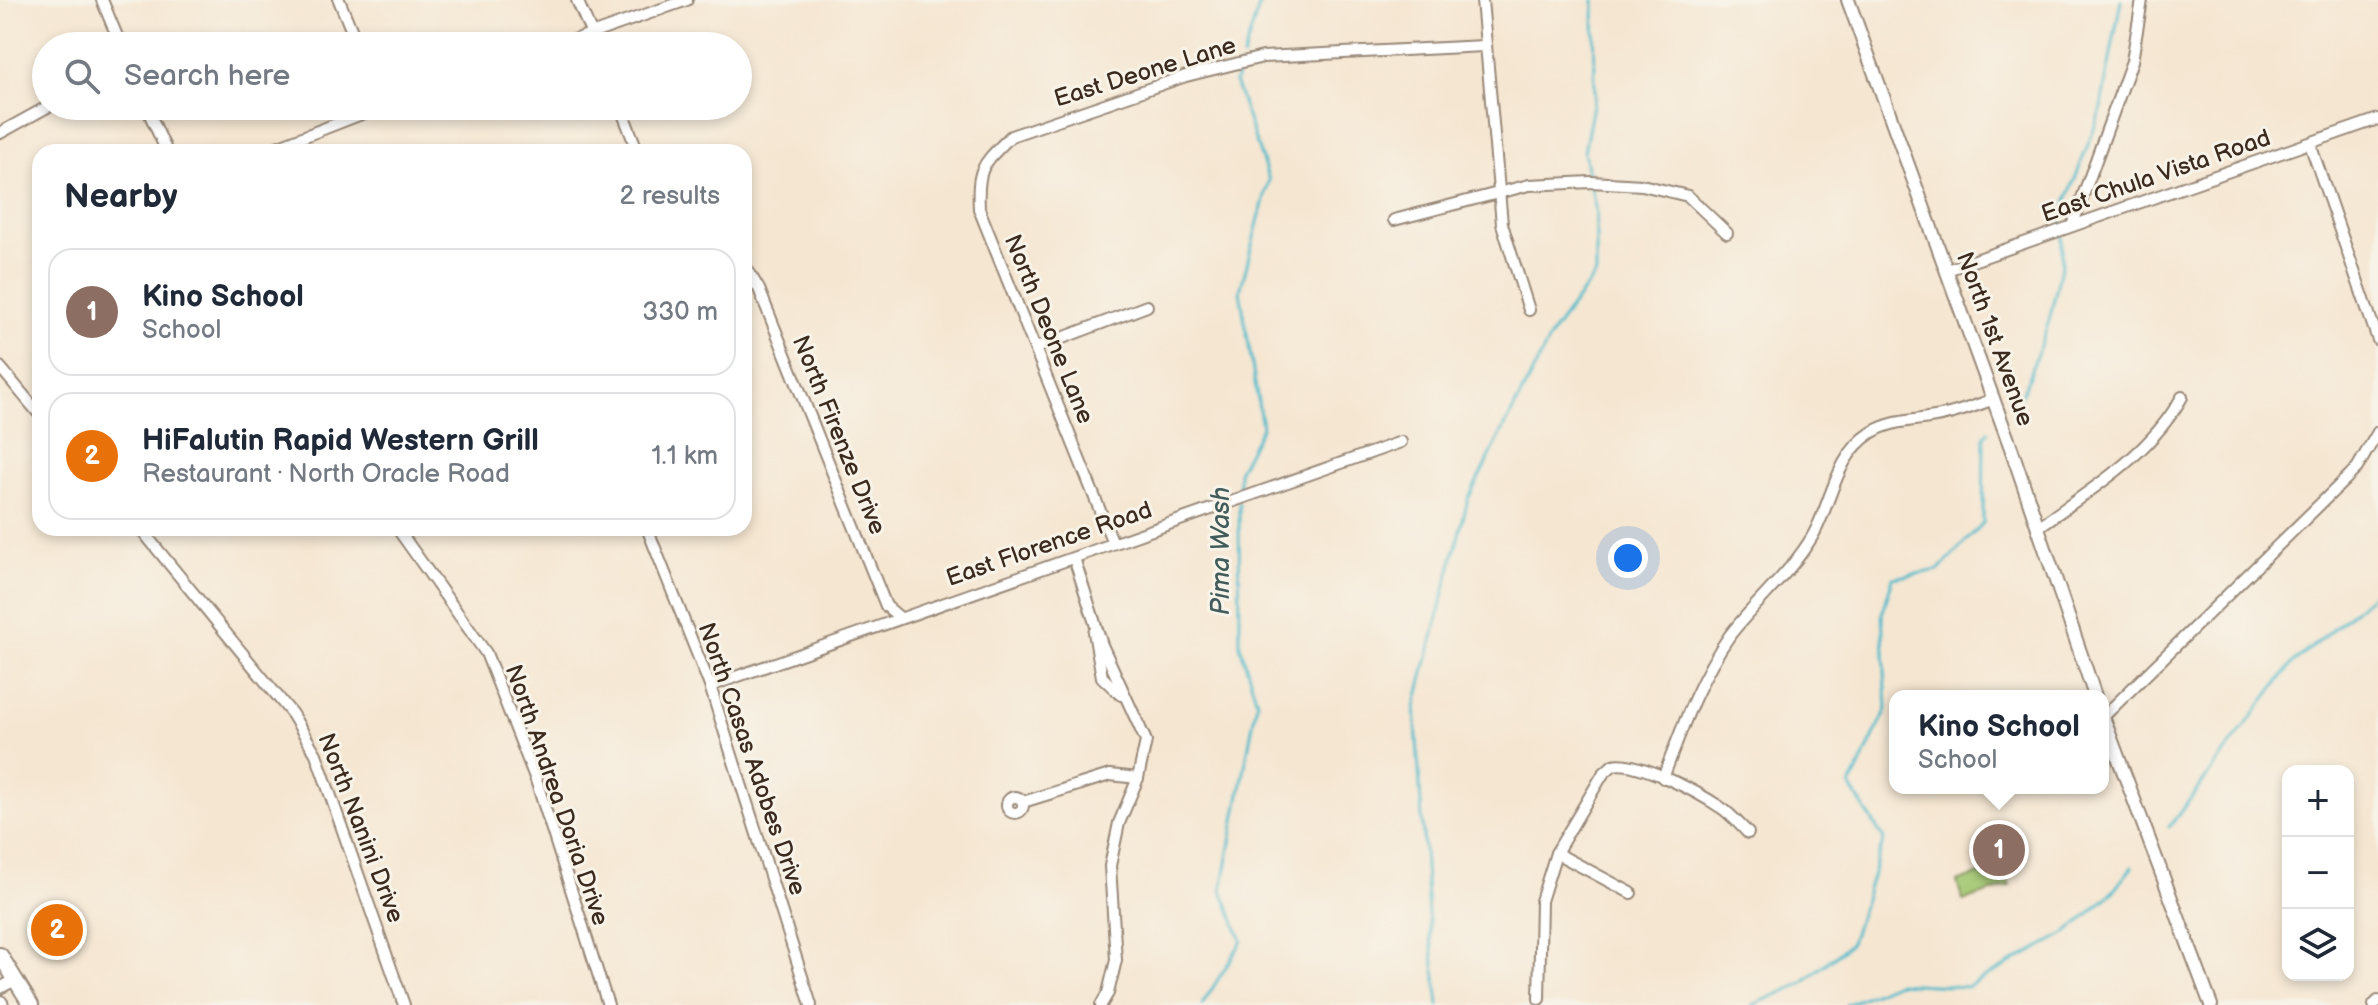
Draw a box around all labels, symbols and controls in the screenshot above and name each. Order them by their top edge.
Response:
street label: East Deone Lane [1050,31,1240,113]
search box [32,32,752,120]
icon: search [60,54,104,98]
text: Search here [124,58,290,94]
street label: East Chula Vista Road [2038,123,2274,229]
text: Nearby [64,176,178,217]
text: 2 results [620,181,720,212]
street label: North Deone Lane [998,230,1100,428]
street label: North 1st Avenue [1950,248,2040,430]
text: Kino School [142,279,304,315]
text: 1 [87,297,97,328]
text: 330 m [642,297,718,328]
text: School [142,315,221,346]
street label: North Firenze Drive [786,331,892,539]
text: HiFalutin Rapid Western Grill [142,423,539,459]
text: 2 [84,441,100,472]
text: 1.1 km [652,441,718,472]
text: Restaurant · North Oracle Road [142,459,510,490]
water label: Pima Wash [1206,487,1237,615]
street label: East Florence Road [942,495,1156,593]
your location [1608,538,1648,578]
street label: North Casas Adobes Drive [692,619,812,899]
street label: North Andrea Doria Drive [499,661,615,929]
popup [1889,690,2109,794]
text: Kino School [1918,709,2080,745]
street label: North Nanini Drive [312,729,410,927]
text: School [1918,745,1997,776]
map controls [2282,765,2354,981]
button: + [2282,765,2354,837]
pin: 1 [1973,820,2025,880]
button: − [2282,837,2354,909]
pin: 2 [31,900,83,960]
button: layers [2282,909,2354,981]

